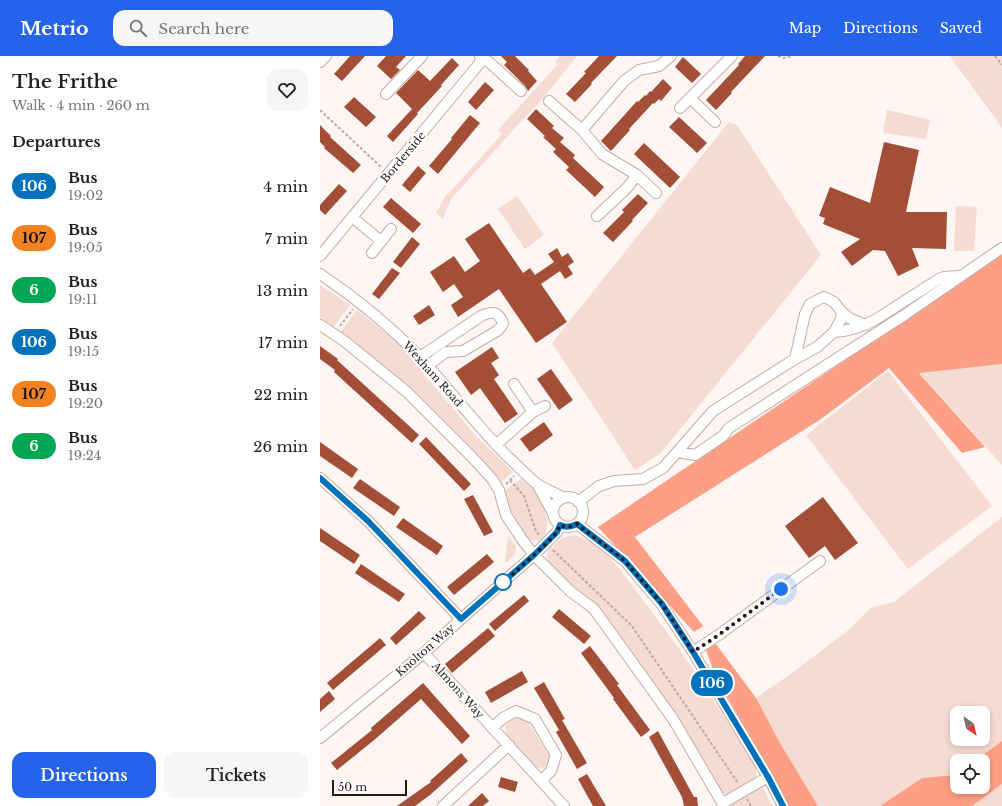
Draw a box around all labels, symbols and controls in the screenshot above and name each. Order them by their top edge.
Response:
search box [113,10,393,46]
text: Metrio [20,17,89,40]
icon: search [127,17,149,39]
text: Search here [159,19,249,38]
text: Map [789,19,821,37]
text: Directions [843,19,918,37]
text: Saved [940,19,982,37]
button: heart [266,69,308,111]
text: The Frithe [12,70,118,93]
text: Walk · 4 min · 260 m [12,97,150,114]
street label: Borderside [378,129,428,185]
text: Departures [12,132,101,151]
text: Bus [68,168,98,187]
text: 106 [21,177,47,195]
text: 4 min [263,177,308,196]
text: 19:02 [68,187,103,204]
text: Bus [68,220,98,239]
text: 107 [22,229,46,247]
text: 7 min [265,229,308,248]
text: 19:05 [68,239,103,256]
text: Bus [68,272,98,291]
text: 6 [29,281,39,299]
text: 13 min [256,281,308,300]
text: 19:11 [68,291,97,308]
text: Bus [68,324,98,343]
text: 106 [21,333,47,351]
text: 17 min [258,333,308,352]
street label: Wexham Road [399,338,466,410]
text: 19:15 [68,343,99,360]
text: Bus [68,376,98,395]
text: 107 [22,385,46,403]
text: 22 min [254,385,308,404]
text: 19:20 [68,395,103,412]
text: Bus [68,428,98,447]
text: 6 [29,437,39,455]
text: 26 min [253,437,308,456]
text: 19:24 [68,447,101,464]
unlabelled marker [494,573,512,591]
your location [771,579,791,599]
street label: Knolton Way [393,621,457,679]
street label: Almons Way [428,658,487,721]
line badge: 106 [689,670,735,696]
text: 106 [699,674,725,692]
north arrow [950,706,990,746]
map controls [950,706,990,794]
button: Directions [12,752,156,798]
button: Tickets [164,752,308,798]
button: locate [950,754,990,794]
scale bar [332,778,407,797]
text: 50 m [338,780,367,794]

